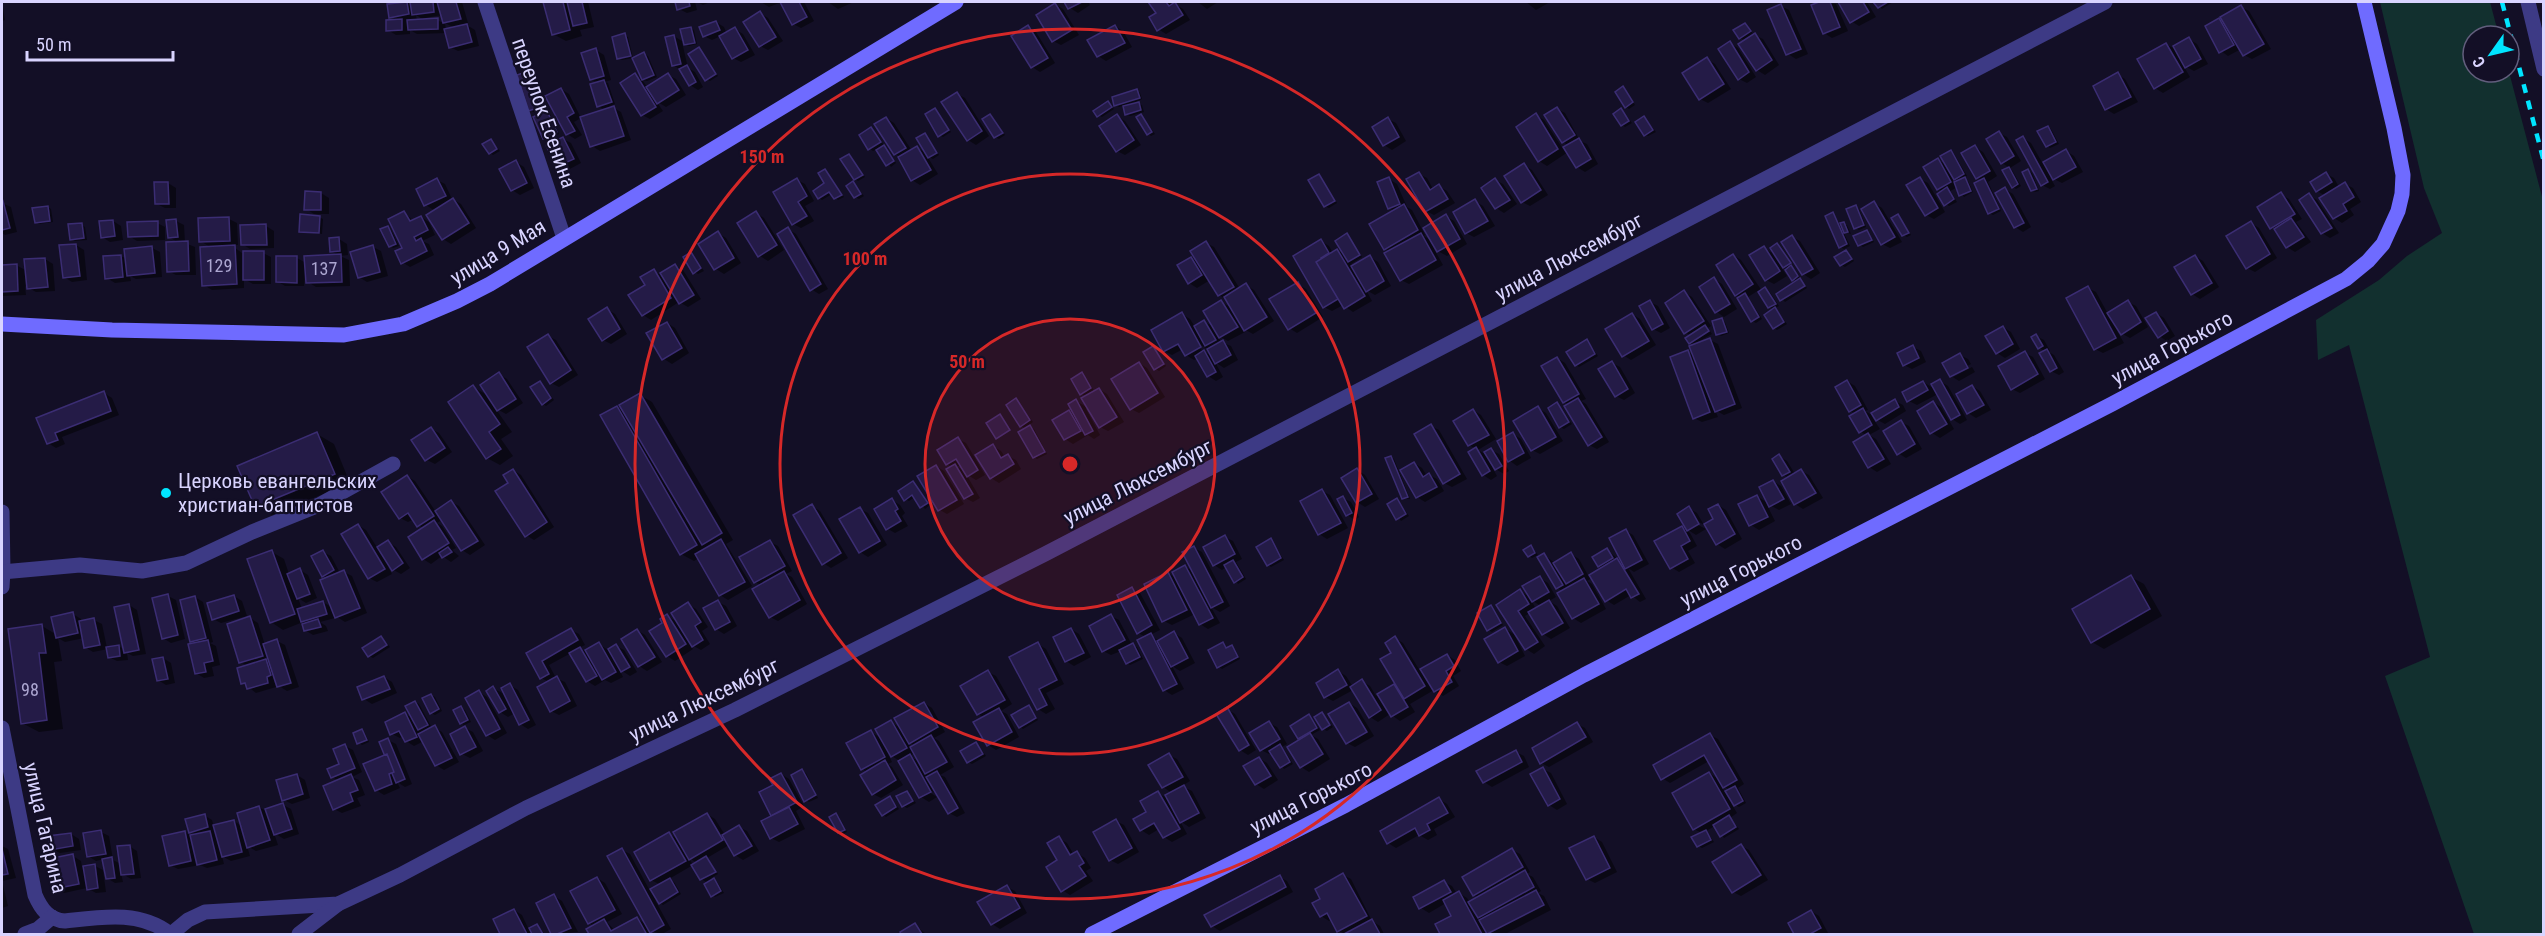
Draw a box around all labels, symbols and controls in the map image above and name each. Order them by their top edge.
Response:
scale bar [27,24,172,62]
north arrow [2461,24,2521,84]
text: 50 m [36,34,71,55]
street label: переулок Есенина [507,35,581,191]
text: С [2469,53,2489,71]
text: 150 m [740,146,784,167]
street label: улица Люксембург [1491,208,1647,306]
street label: улица 9 Мая [446,214,550,290]
text: 100 m [843,248,887,269]
house number: 129 [206,255,232,276]
house number: 137 [311,258,337,279]
street label: улица Горького [2107,306,2237,390]
text: 50 m [949,351,985,372]
street label: улица Люксембург [1060,434,1216,530]
centre of rings [1060,454,1080,474]
place label: Церковь евангельских христиан-баптистов [178,469,377,517]
marker: Церковь евангельских христиан-баптистов [159,486,173,500]
street label: улица Горького [1676,530,1806,612]
street label: улица Люксембург [625,653,783,747]
house number: 98 [21,679,39,700]
street label: улица Горького [1246,757,1376,839]
street label: улица Гагарина [18,760,72,896]

